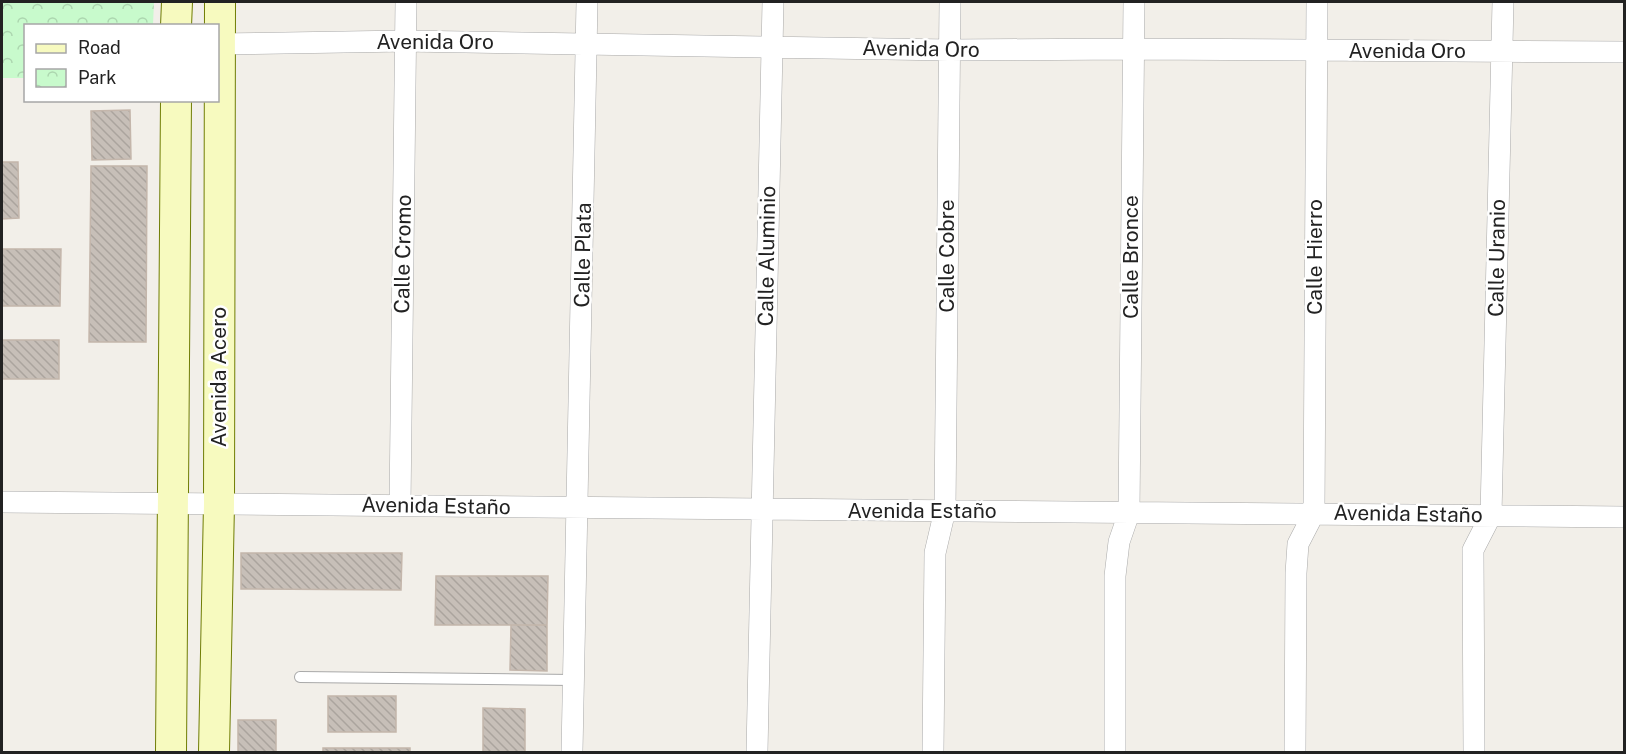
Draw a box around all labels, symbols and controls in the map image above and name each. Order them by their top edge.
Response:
legend [24,24,219,102]
street label: Avenida Oro [376,29,494,54]
street label: Avenida Oro [862,35,980,62]
text: Road [78,37,121,58]
street label: Avenida Oro [1348,38,1466,63]
text: Park [78,67,116,88]
street label: Calle Aluminio [753,185,780,327]
street label: Calle Cromo [389,194,416,314]
street label: Calle Bronce [1118,195,1143,319]
street label: Calle Cobre [934,199,959,313]
street label: Calle Hierro [1302,199,1327,315]
street label: Calle Uranio [1483,199,1510,317]
street label: Calle Plata [569,202,596,308]
street label: Avenida Acero [206,307,231,447]
street label: Avenida Estaño [361,492,511,519]
street label: Avenida Estaño [847,498,997,523]
street label: Avenida Estaño [1333,500,1483,527]

